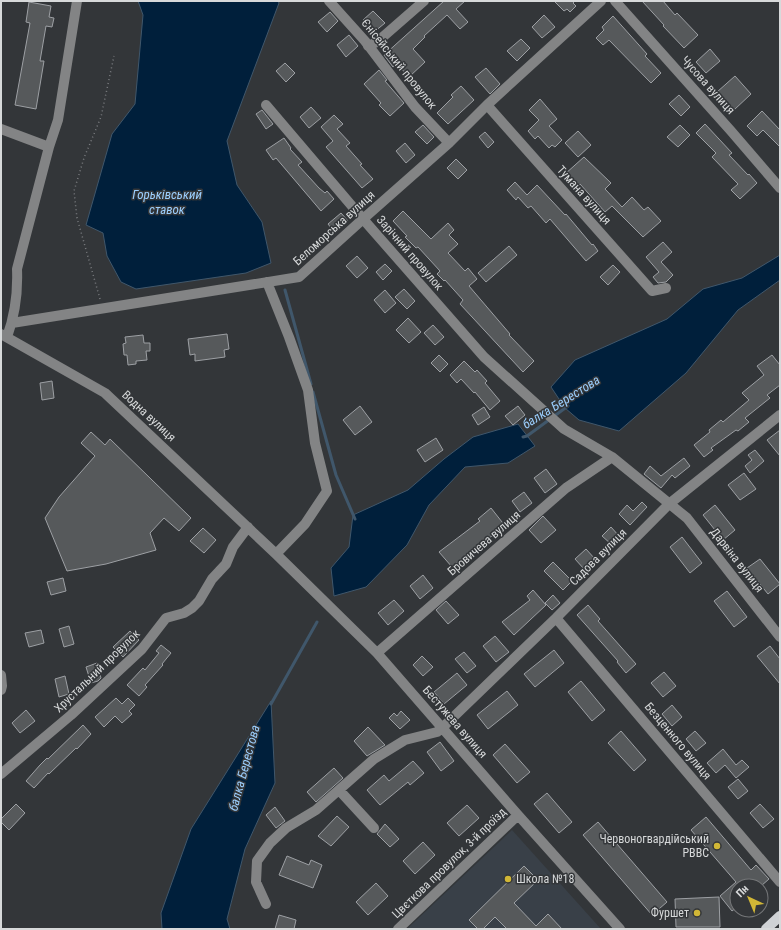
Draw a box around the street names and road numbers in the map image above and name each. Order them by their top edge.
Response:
street label: Єнісейський провулок [358,16,440,112]
street label: Чусова вулиця [678,53,738,117]
street label: Тумана вулиця [554,163,614,227]
street label: Беломорська вулиця [290,188,378,268]
street label: Зарічний провулок [374,213,446,293]
street label: Водна вулиця [119,388,179,444]
street label: Бровичева вулиця [445,508,523,578]
street label: Дарвіна вулиця [707,525,767,595]
street label: Садова вулиця [567,526,629,588]
street label: Хрустальний провулок [51,626,143,715]
street label: Бестужева вулиця [420,683,490,761]
street label: Безценного вулиця [642,700,714,782]
street label: Цвєткова провулок, 3-й проїзд [389,804,509,921]

